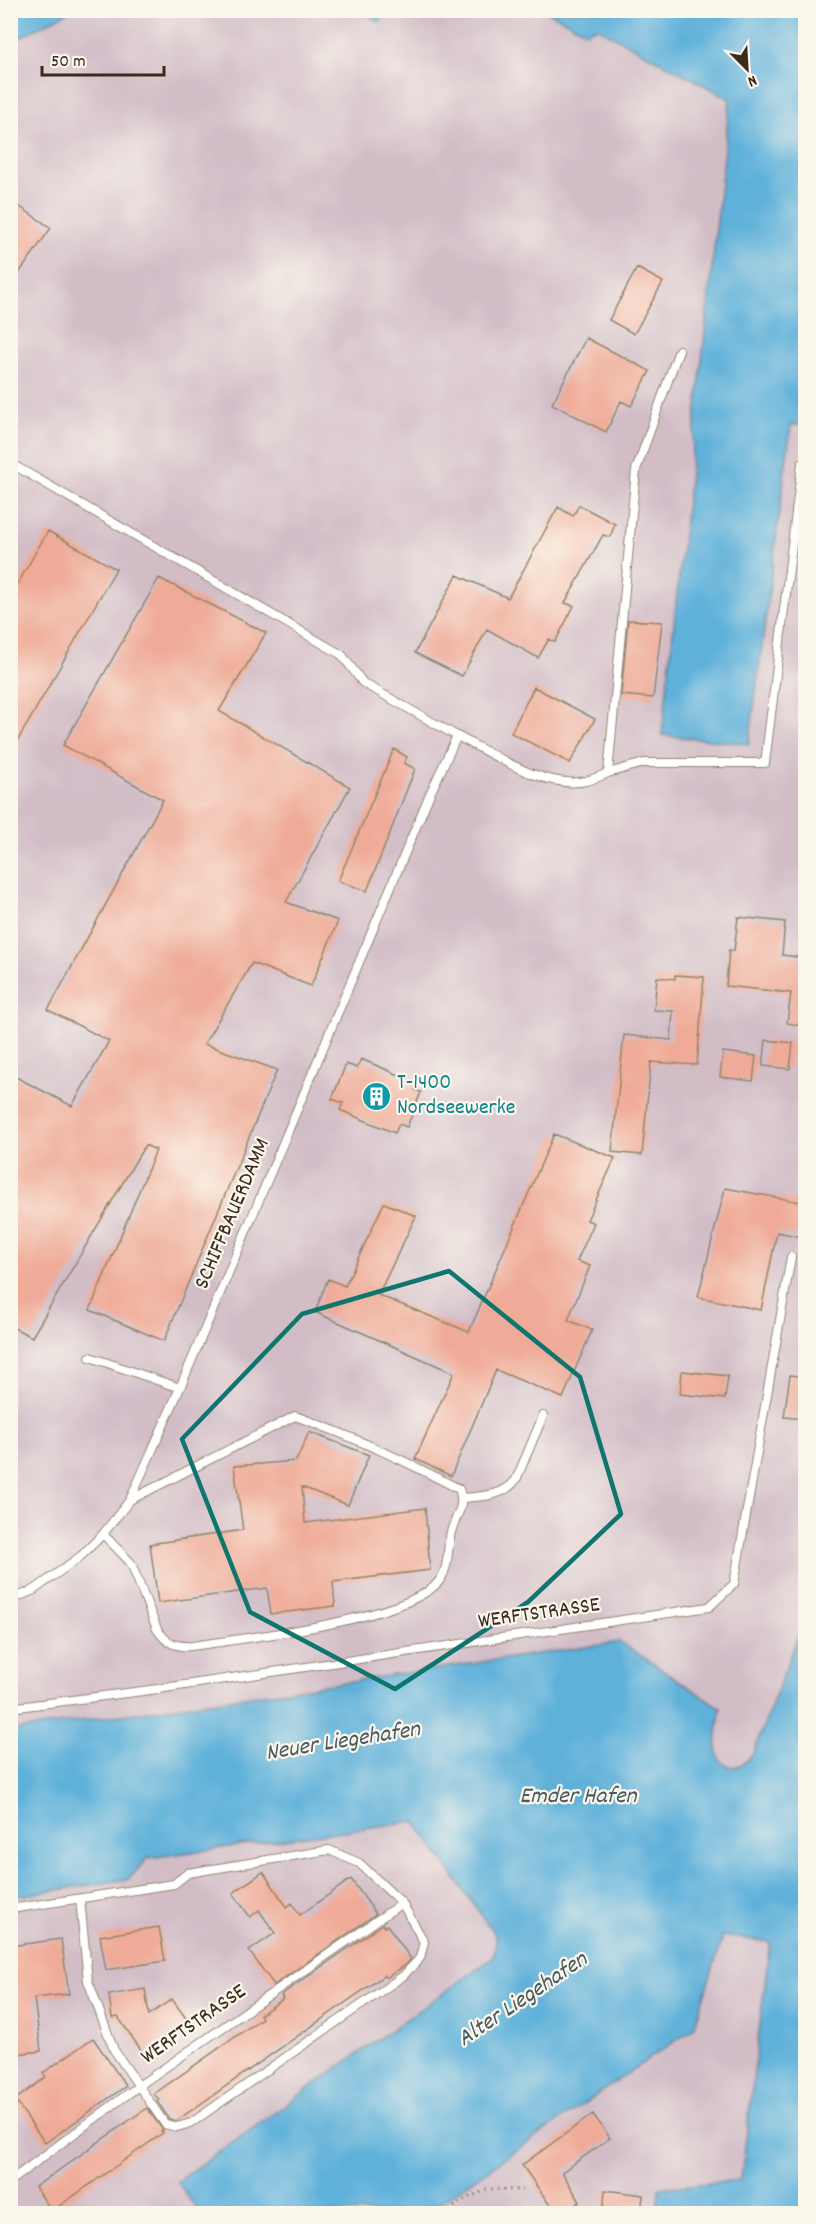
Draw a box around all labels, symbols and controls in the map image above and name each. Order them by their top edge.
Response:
scale bar [42,39,164,77]
north arrow [717,39,777,99]
text: 50 m [51,50,86,75]
text: N [744,68,760,93]
place label: T-1400 Nordseewerke [397,1068,515,1124]
building icon: T-1400 Nordseewerke [360,1080,392,1112]
street label: SCHIFFBAUERDAMM [187,1134,279,1294]
street label: WERFTSTRASSE [476,1590,602,1638]
water label: Neuer Liegehafen [263,1713,424,1771]
water label: Emder Hafen [519,1780,638,1814]
water label: Alter Liegehafen [451,1943,596,2056]
street label: WERFTSTRASSE [135,1977,253,2073]

